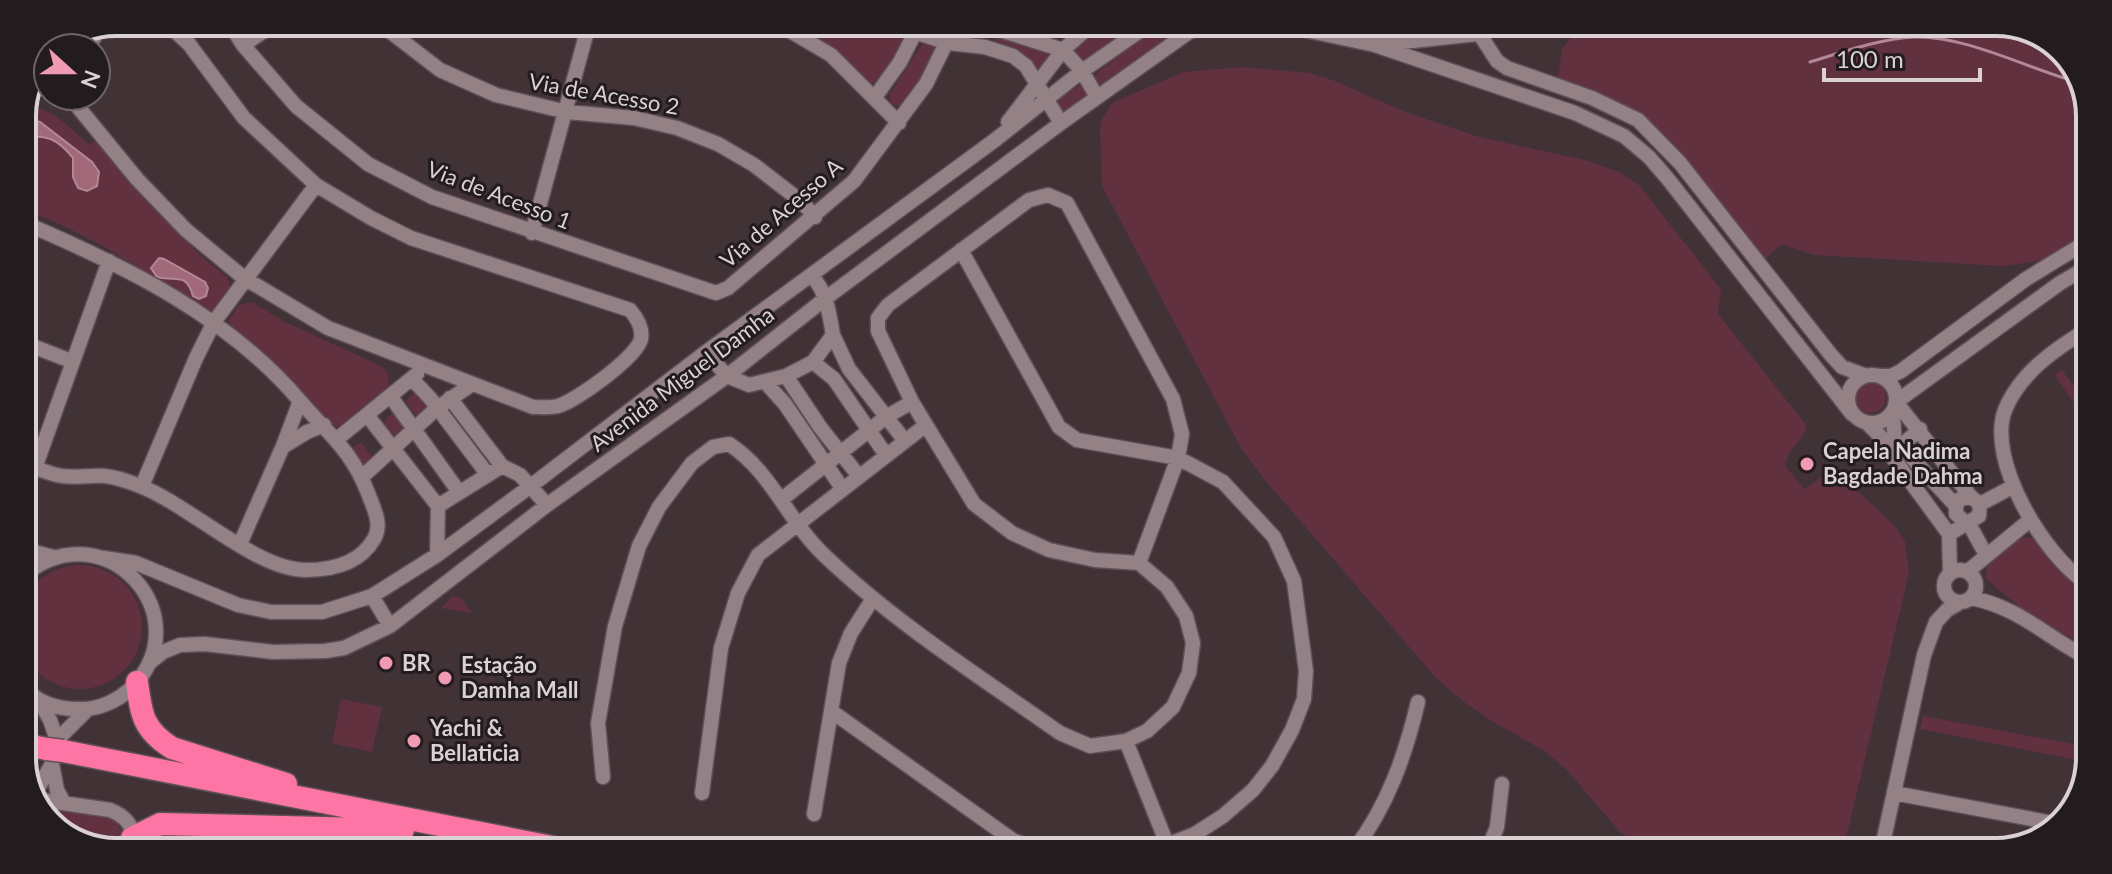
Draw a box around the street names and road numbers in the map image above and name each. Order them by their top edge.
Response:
street label: Via de Acesso 2 [527,67,681,120]
street label: Via de Acesso A [714,152,847,273]
street label: Via de Acesso 1 [423,155,575,234]
street label: Avenida Miguel Damha [584,301,779,457]

